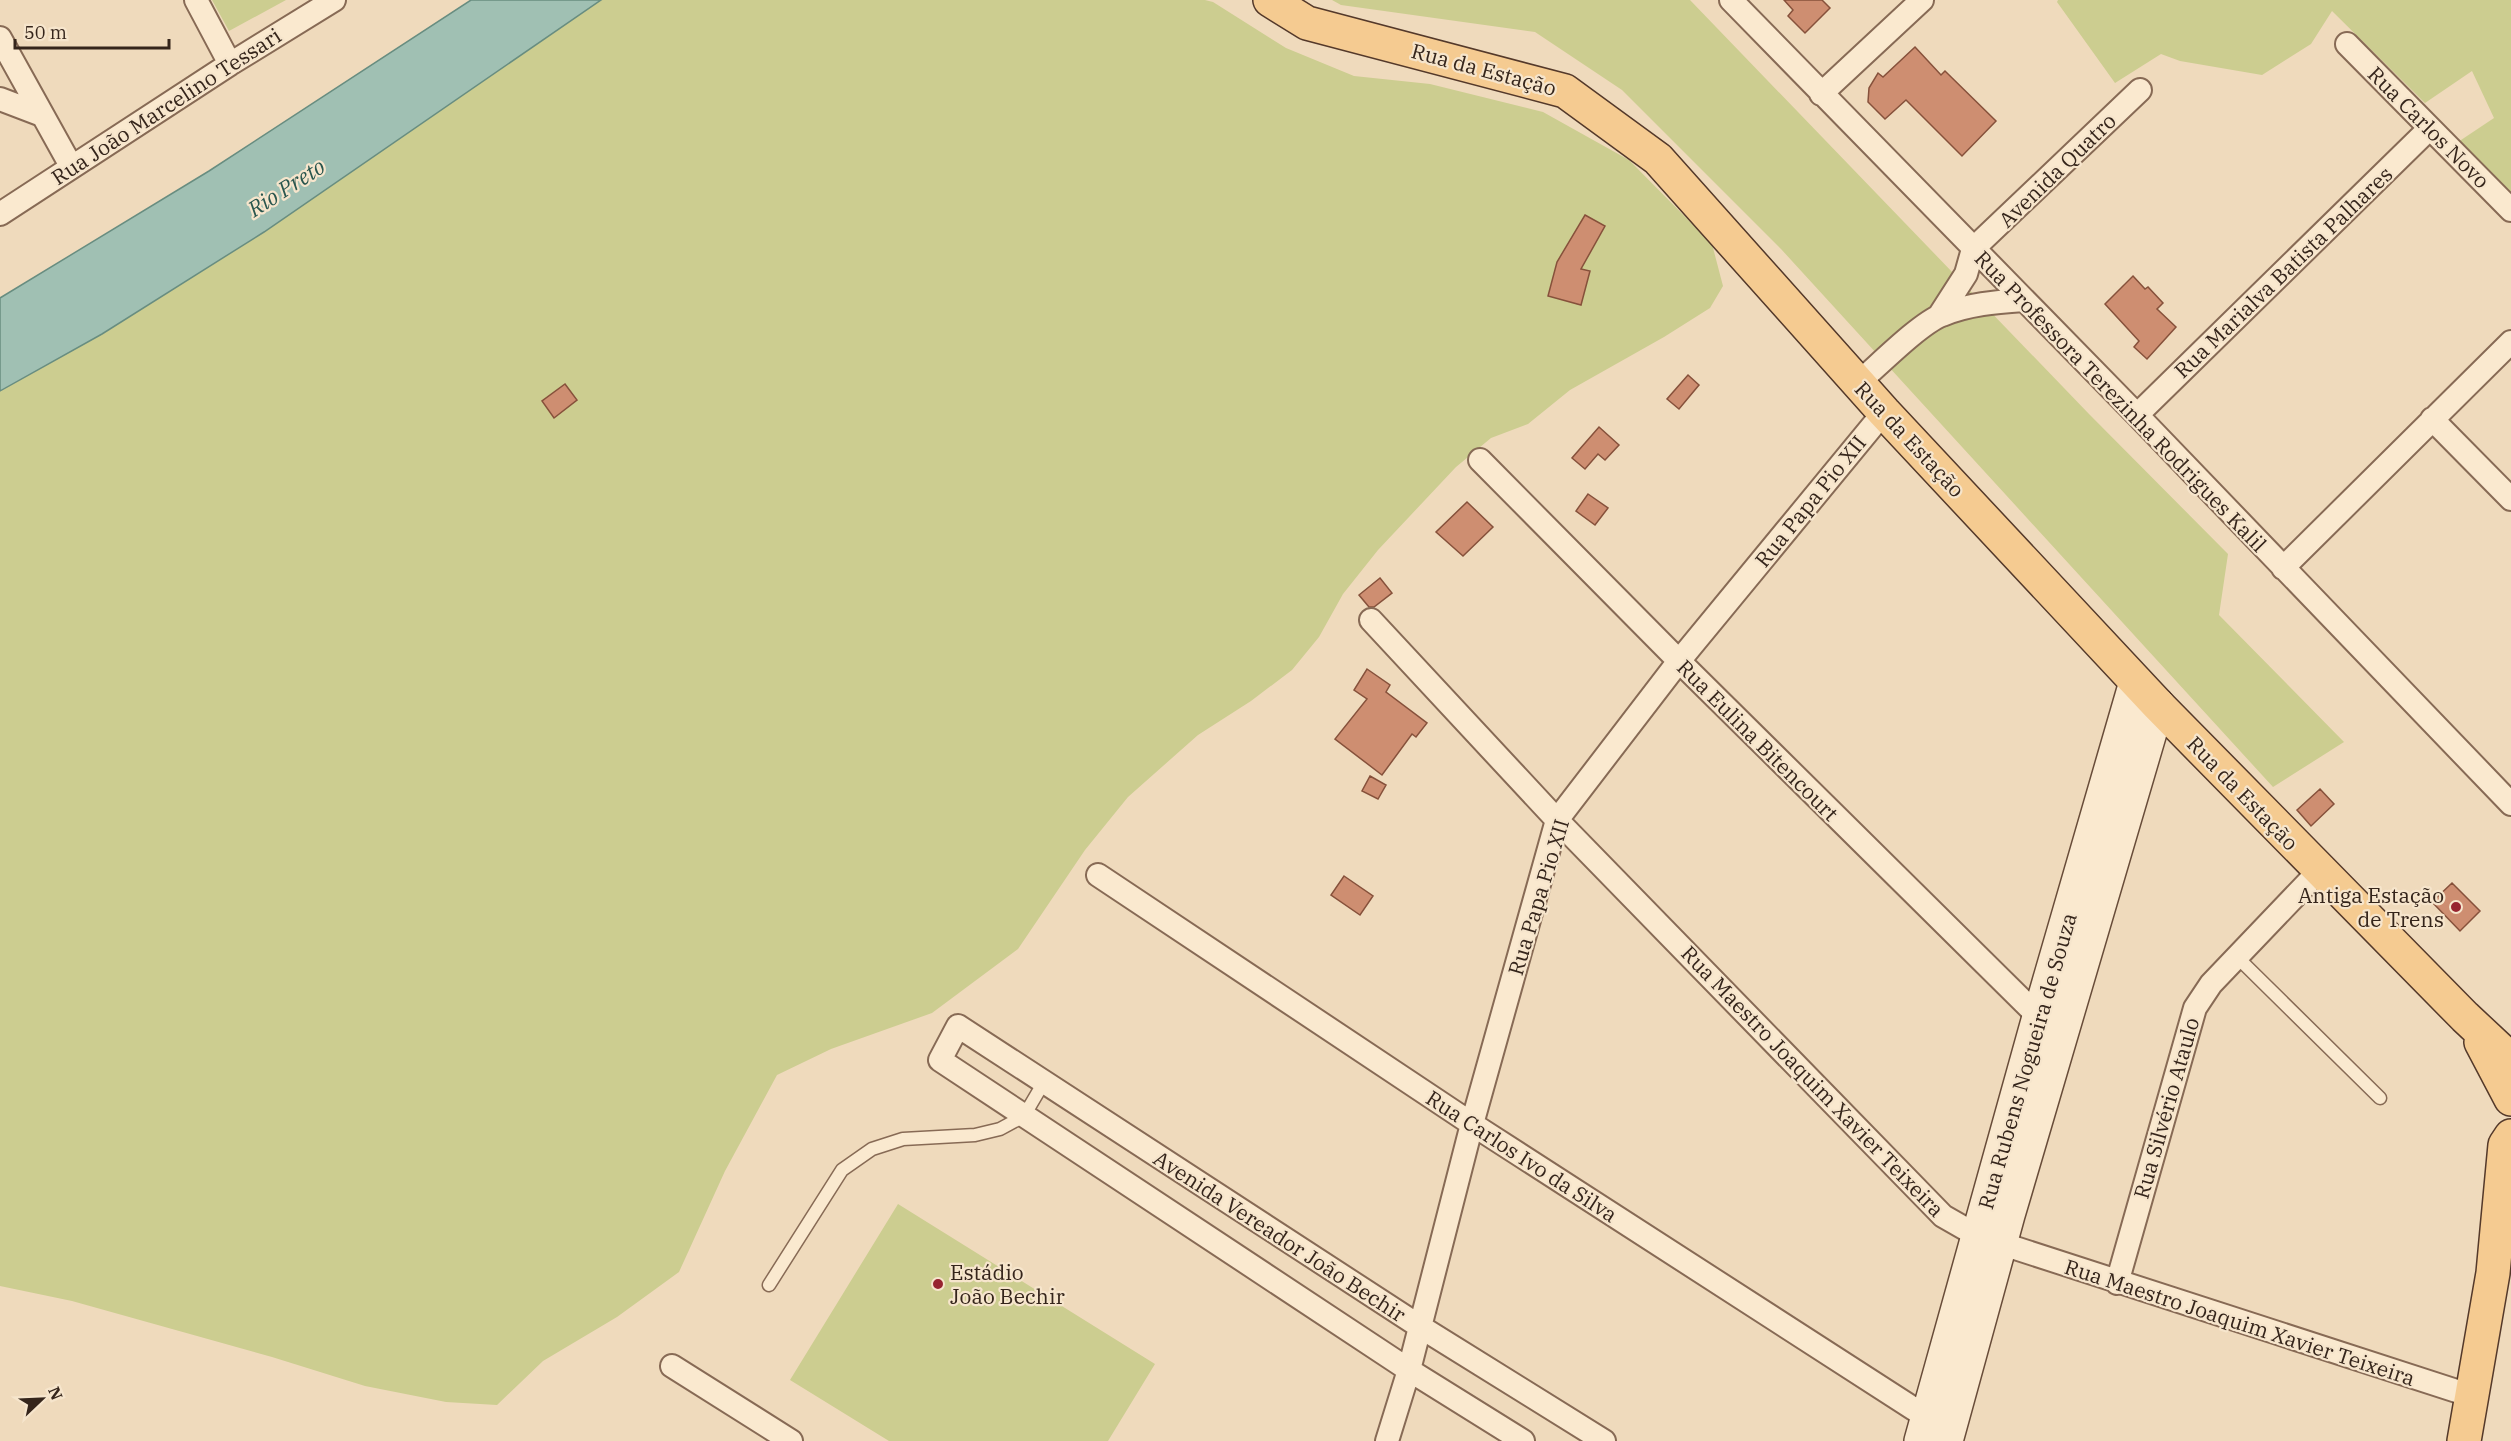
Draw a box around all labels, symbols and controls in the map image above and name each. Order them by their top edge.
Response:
scale bar [15,12,170,50]
text: 50 m [24,21,67,44]
street label: Rua João Marcelino Tessari [46,21,286,191]
street label: Rua da Estação [1408,36,1560,102]
street label: Rua Carlos Novo [2362,60,2496,194]
street label: Avenida Quatro [1992,107,2122,233]
water label: Rio Preto [241,151,330,223]
street label: Rua Marialva Batista Palhares [2168,160,2398,384]
street label: Rua Professora Terezinha Rodrigues Kalil [1969,244,2273,558]
street label: Rua da Estação [1849,375,1971,503]
street label: Rua Papa Pio XII [1748,429,1872,573]
street label: Rua Eulina Bitencourt [1671,653,1845,827]
street label: Rua da Estação [2181,730,2305,856]
street label: Rua Papa Pio XII [1501,815,1575,979]
place label: Antiga Estação de Trens [2298,881,2444,933]
marker: Antiga Estação de Trens [2449,900,2463,914]
street label: Rua Rubens Nogueira de Souza [1971,910,2083,1212]
street label: Rua Maestro Joaquim Xavier Teixeira [1676,939,1950,1223]
street label: Rua Silvério Ataulo [2127,1014,2205,1202]
street label: Rua Carlos Ivo da Silva [1421,1084,1623,1228]
street label: Avenida Vereador João Bechir [1149,1144,1412,1328]
street label: Rua Maestro Joaquim Xavier Teixeira [2061,1252,2419,1392]
place label: Estádio João Bechir [950,1258,1066,1310]
marker: Estádio João Bechir [931,1277,945,1291]
north arrow [12,1369,72,1429]
text: N [44,1383,67,1403]

